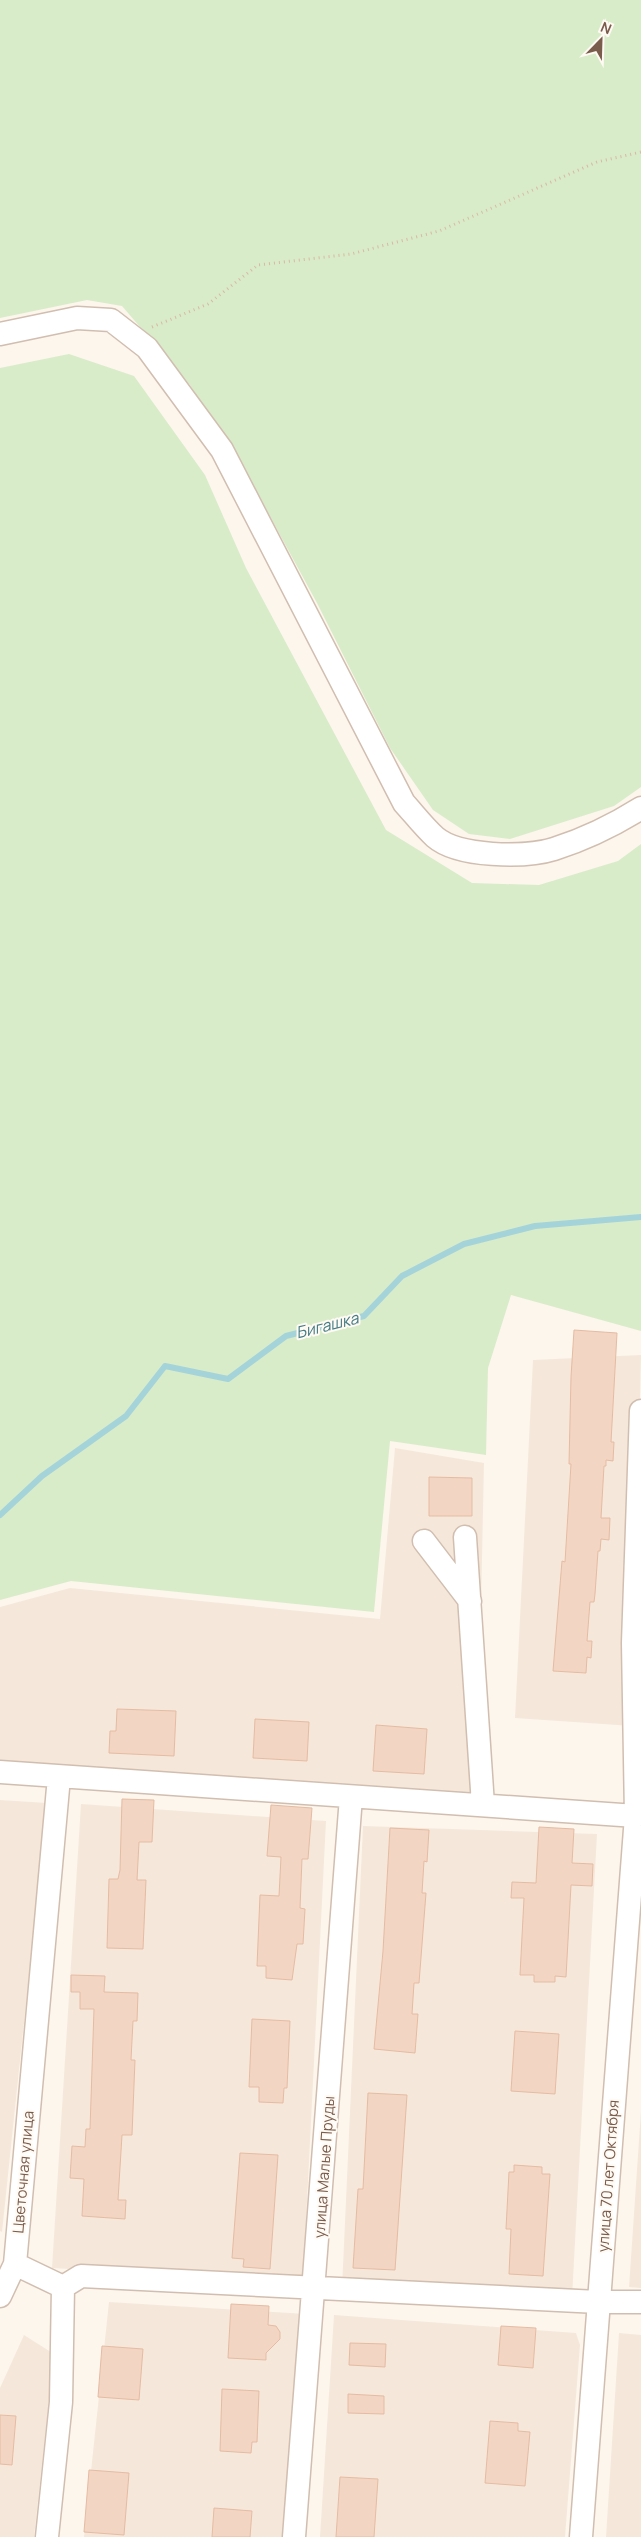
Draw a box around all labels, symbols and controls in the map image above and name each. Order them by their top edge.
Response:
north arrow [576,15,626,65]
text: N [598,17,615,38]
water label: Бигашка [293,1306,362,1343]
street label: улица Малые Пруды [309,2095,339,2239]
street label: улица 70 лет Октября [592,2099,624,2253]
street label: Цветочная улица [7,2110,39,2234]

